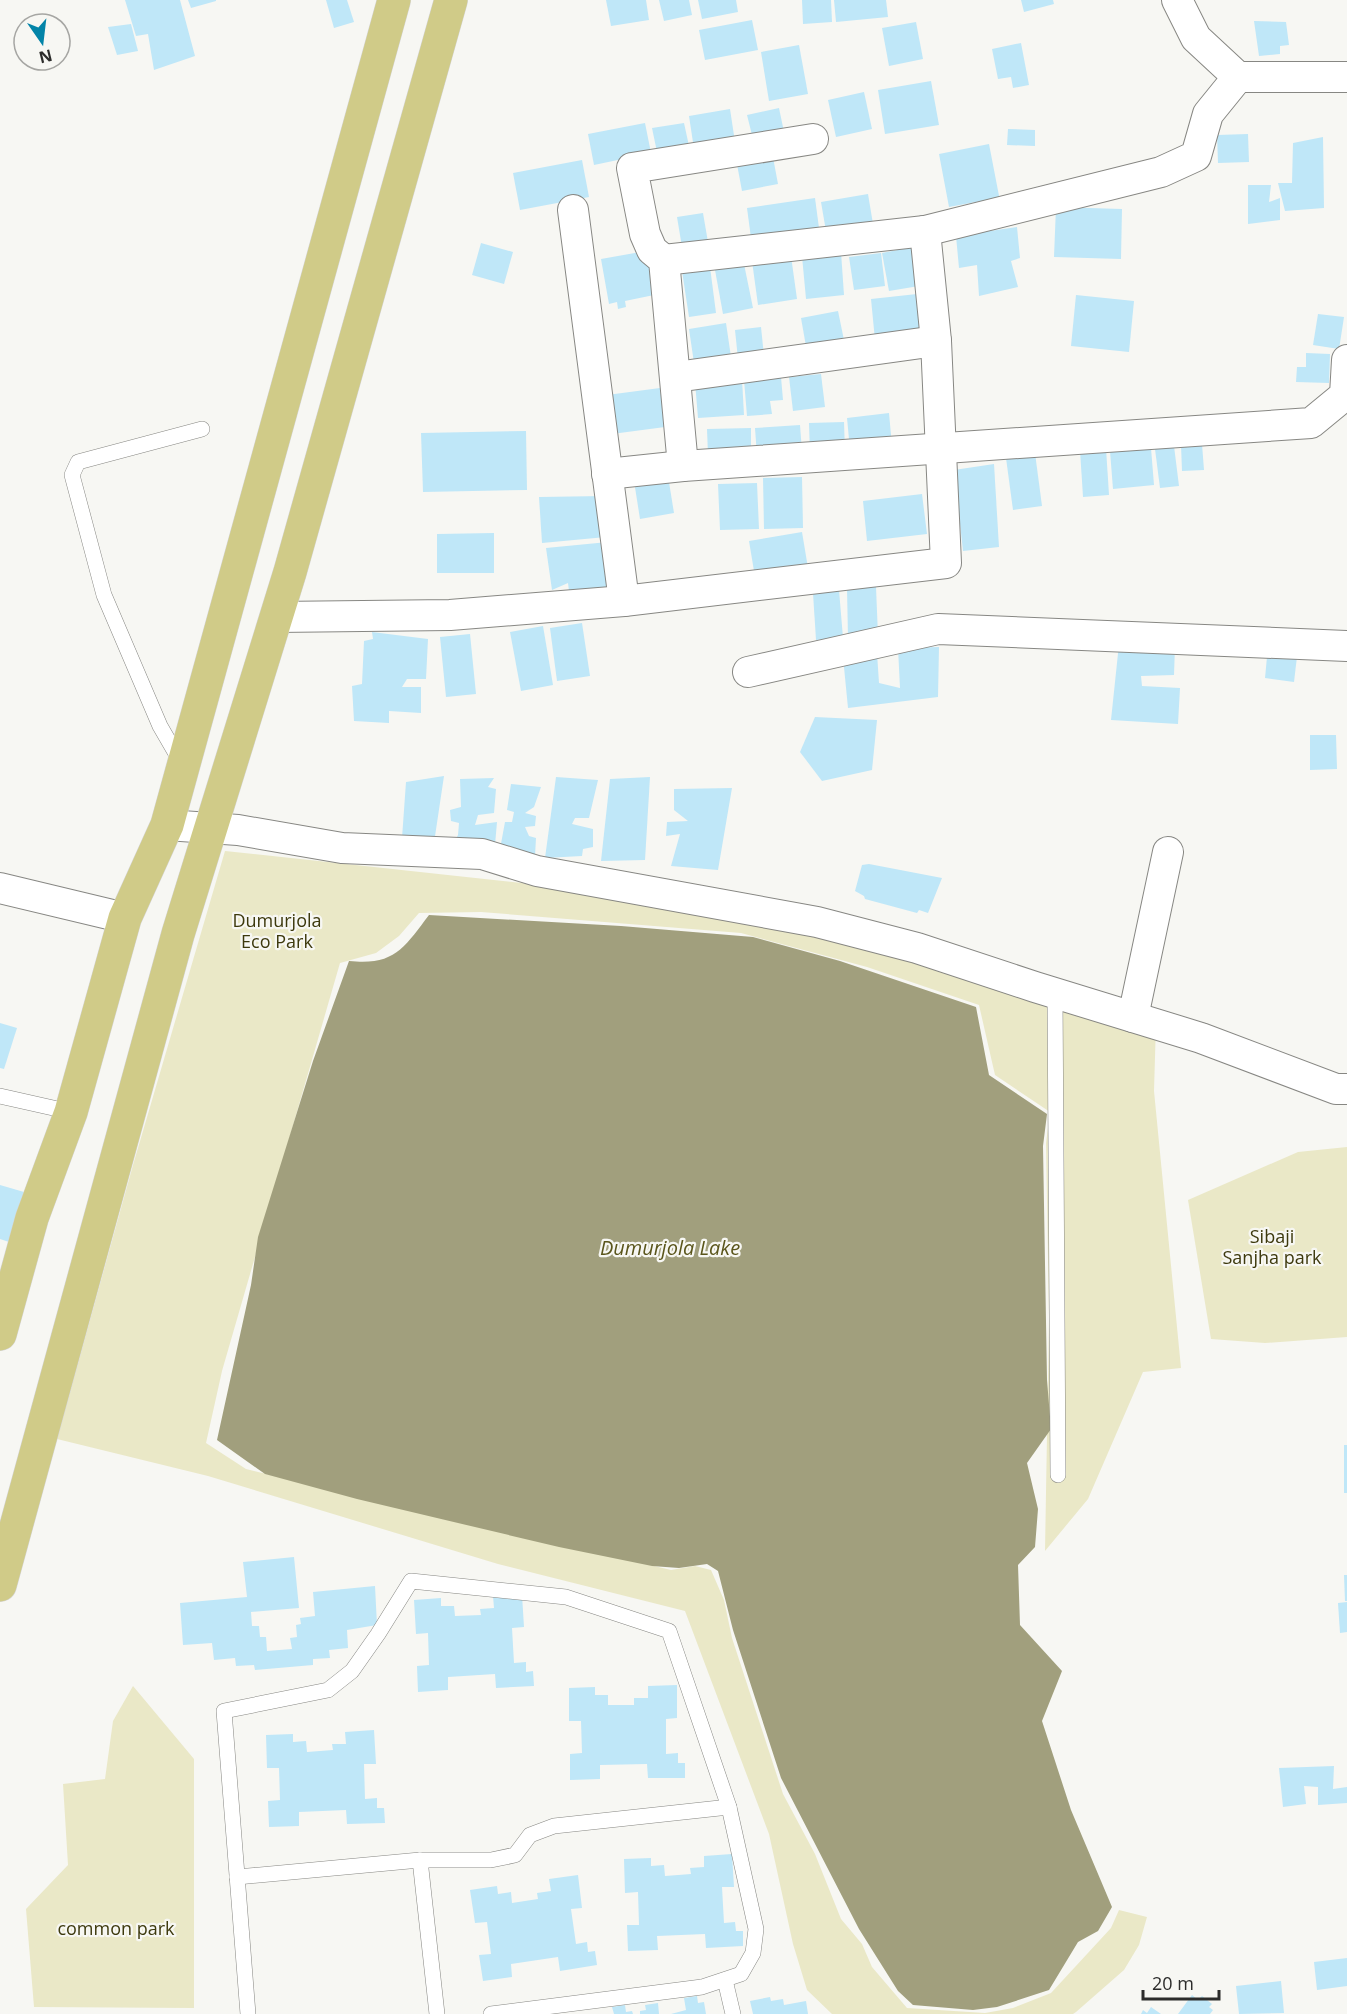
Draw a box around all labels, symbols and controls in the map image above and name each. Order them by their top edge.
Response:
north arrow [12,12,72,72]
text: N [37,44,55,69]
park label: Dumurjola Eco Park [232,908,322,953]
park label: Sibaji Sanjha park [1223,1224,1322,1269]
water label: Dumurjola Lake [600,1234,740,1261]
park label: common park [57,1916,175,1940]
scale bar [1143,1963,1220,2001]
text: 20 m [1152,1971,1194,1995]

